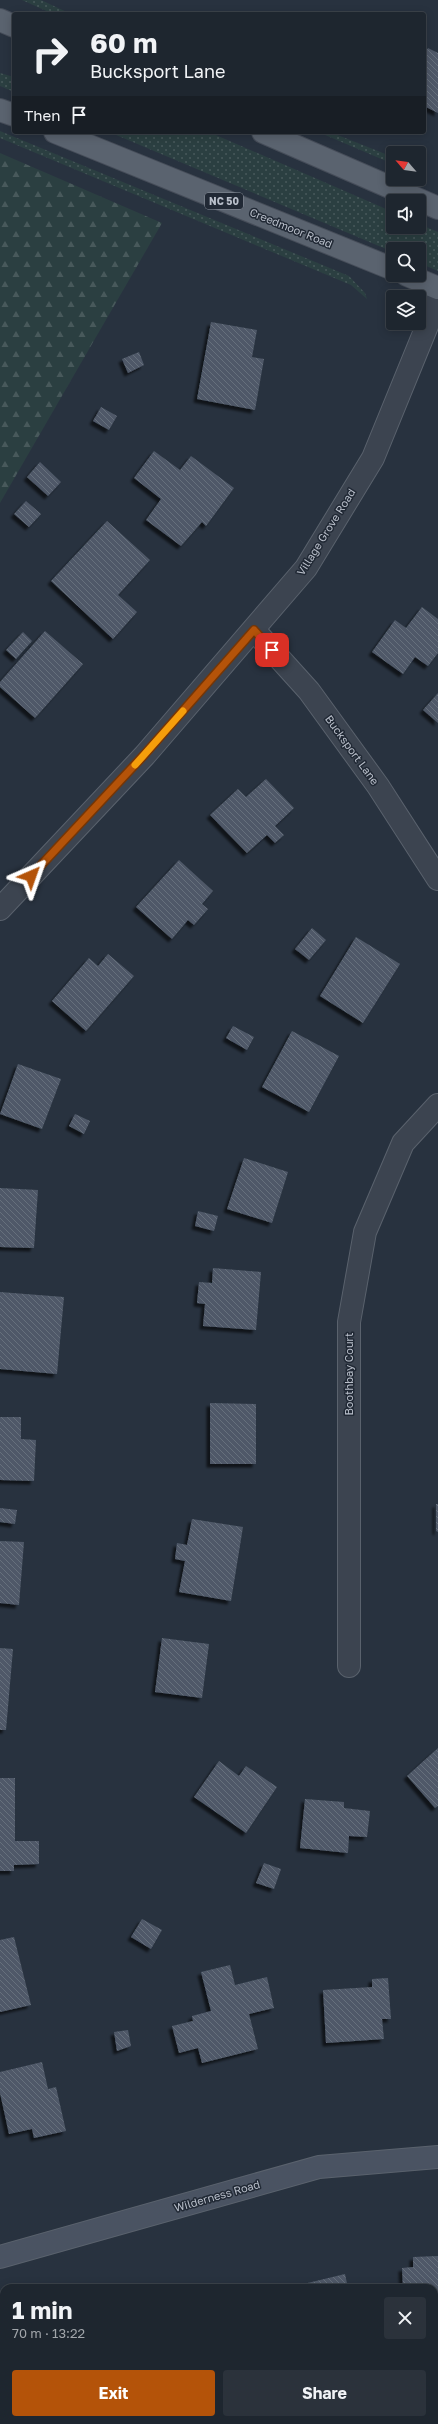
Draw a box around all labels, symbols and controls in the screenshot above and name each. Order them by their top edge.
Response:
text: 60 m [90,26,157,59]
icon: right [24,28,76,80]
text: Bucksport Lane [90,60,226,82]
icon: arrive [68,104,90,126]
text: Then [24,106,60,124]
north arrow [386,146,426,186]
map controls [386,146,426,330]
road number: NC 50 [205,193,243,209]
button: sound [386,194,426,234]
street label: Creedmoor Road [248,205,334,250]
button: search [386,242,426,282]
button: layers [386,290,426,330]
street label: Village Grove Road [294,486,358,578]
pin [255,633,289,667]
icon: arrive [261,639,283,661]
street label: Bucksport Lane [323,712,382,787]
position arrow [10.0,855,52.0,897]
street label: Boothbay Court [342,1332,355,1416]
street label: Wilderness Road [172,2177,261,2214]
text: 1 min [12,2295,72,2324]
button: close [384,2297,426,2339]
text: 70 m · 13:22 [12,2325,85,2341]
button: Exit [12,2370,215,2416]
button: Share [223,2370,426,2416]

